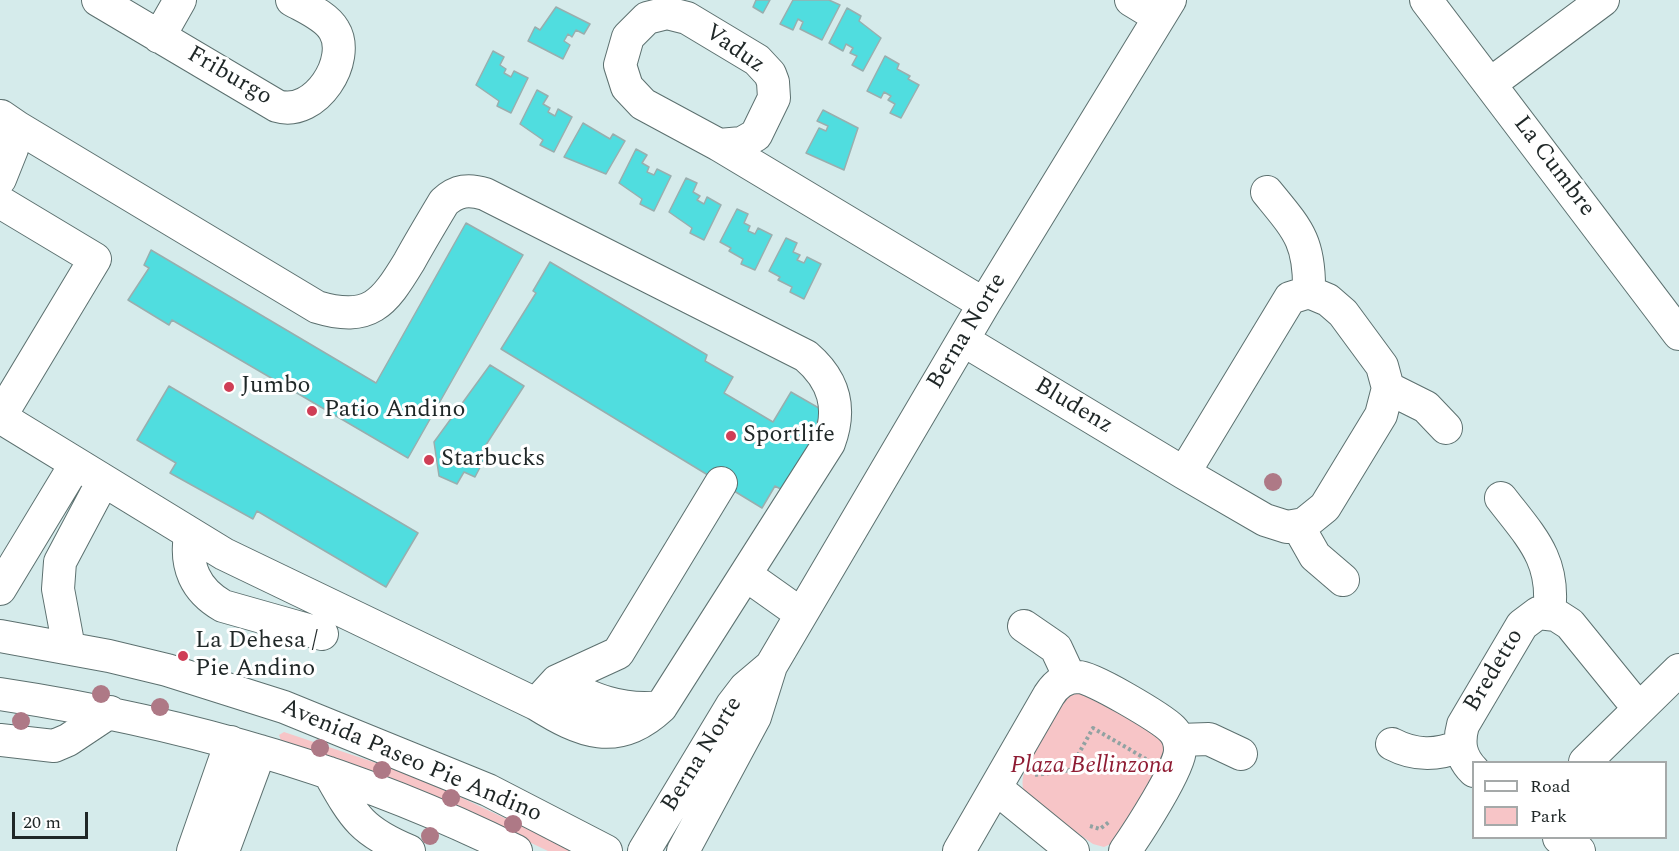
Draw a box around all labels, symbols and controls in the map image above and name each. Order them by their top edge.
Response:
street label: Vaduz [698,19,770,81]
street label: Friburgo [181,41,277,113]
street label: La Cumbre [1506,111,1600,223]
street label: Berna Norte [922,269,1014,395]
street label: Bludenz [1029,372,1117,442]
place label: Jumbo [241,373,311,401]
marker: Jumbo [222,380,236,394]
place label: Patio Andino [324,397,465,425]
marker: Patio Andino [305,404,319,418]
place label: Sportlife [743,422,835,450]
marker: Sportlife [724,429,738,443]
place label: Starbucks [441,446,545,474]
marker: Starbucks [422,453,436,467]
street label: Bredetto [1459,624,1531,718]
place label: La Dehesa / Pie Andino [195,628,318,684]
marker: La Dehesa / Pie Andino [176,649,190,663]
street label: Berna Norte [656,692,750,818]
street label: Avenida Paseo Pie Andino [276,694,546,830]
park label: Plaza Bellinzona [1010,753,1174,781]
legend [1472,761,1667,839]
text: Road [1530,773,1571,800]
scale bar [15,800,92,838]
text: Park [1530,803,1567,830]
text: 20 m [23,809,61,836]

